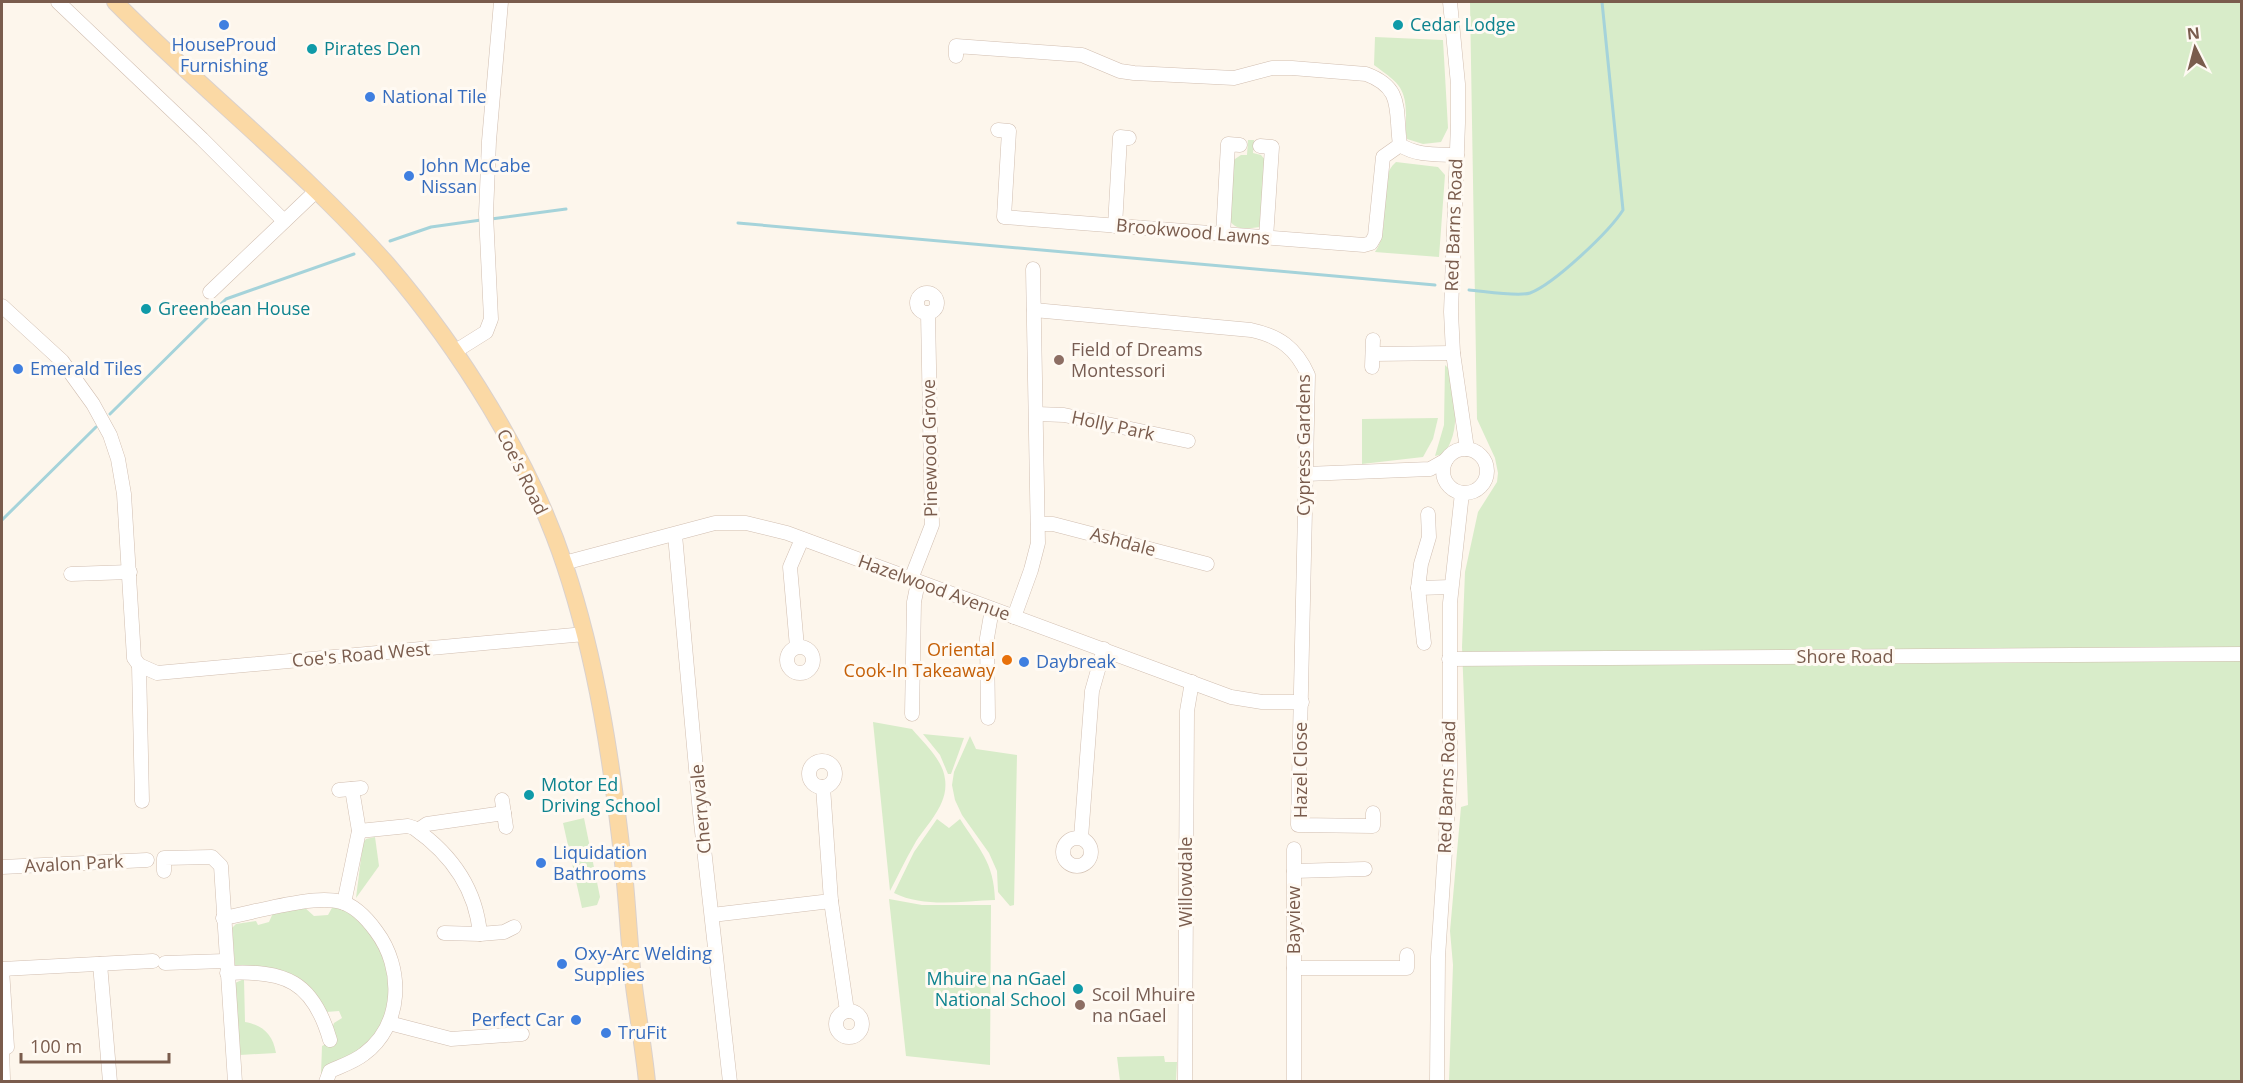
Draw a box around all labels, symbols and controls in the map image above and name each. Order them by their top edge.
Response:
place label: Cedar Lodge [1410,12,1516,36]
marker: HouseProud Furnishing [217,18,231,32]
marker: Cedar Lodge [1391,18,1405,32]
north arrow [2165,18,2225,78]
text: N [2186,21,2201,45]
place label: HouseProud Furnishing [172,32,276,77]
place label: Pirates Den [324,36,421,60]
marker: Pirates Den [305,42,319,56]
place label: National Tile [382,84,487,108]
marker: National Tile [363,90,377,104]
place label: John McCabe Nissan [419,153,531,198]
street label: Red Barns Road [1439,158,1467,292]
marker: John McCabe Nissan [402,169,416,183]
street label: Brookwood Lawns [1115,212,1271,250]
place label: Greenbean House [158,296,310,320]
marker: Greenbean House [139,302,153,316]
place label: Field of Dreams Montessori [1071,337,1203,382]
marker: Field of Dreams Montessori [1052,353,1066,367]
place label: Emerald Tiles [30,356,142,380]
marker: Emerald Tiles [11,362,25,376]
street label: Cypress Gardens [1291,374,1315,516]
street label: Pinewood Grove [916,379,942,517]
street label: Holly Park [1069,404,1158,446]
street label: Coe's Road [492,425,554,518]
street label: Ashdale [1088,521,1159,561]
street label: Hazelwood Avenue [855,548,1014,626]
street label: Coe's Road West [291,636,431,672]
place label: Oriental Cook-In Takeaway [844,637,996,682]
street label: Shore Road [1797,644,1893,668]
place label: Daybreak [1036,649,1117,673]
marker: Oriental Cook-In Takeaway [1000,653,1014,667]
marker: Daybreak [1017,655,1031,669]
street label: Red Barns Road [1432,720,1460,854]
street label: Hazel Close [1288,722,1312,818]
street label: Cherryvale [684,763,716,855]
place label: Motor Ed Driving School [541,772,661,817]
marker: Motor Ed Driving School [522,788,536,802]
street label: Willowdale [1173,837,1197,927]
place label: Liquidation Bathrooms [553,840,647,885]
street label: Avalon Park [24,848,125,878]
marker: Liquidation Bathrooms [534,856,548,870]
street label: Bayview [1281,886,1305,954]
place label: Oxy-Arc Welding Supplies [574,941,712,986]
marker: Oxy-Arc Welding Supplies [555,957,569,971]
place label: Mhuire na nGael National School [927,966,1066,1011]
marker: Mhuire na nGael National School [1071,982,1085,996]
place label: Scoil Mhuire na nGael [1092,982,1195,1027]
marker: Scoil Mhuire na nGael [1073,998,1087,1012]
place label: Perfect Car [471,1007,565,1031]
marker: Perfect Car [569,1013,583,1027]
place label: TruFit [618,1020,667,1044]
scale bar [21,1026,170,1064]
marker: TruFit [599,1026,613,1040]
text: 100 m [30,1034,82,1058]

